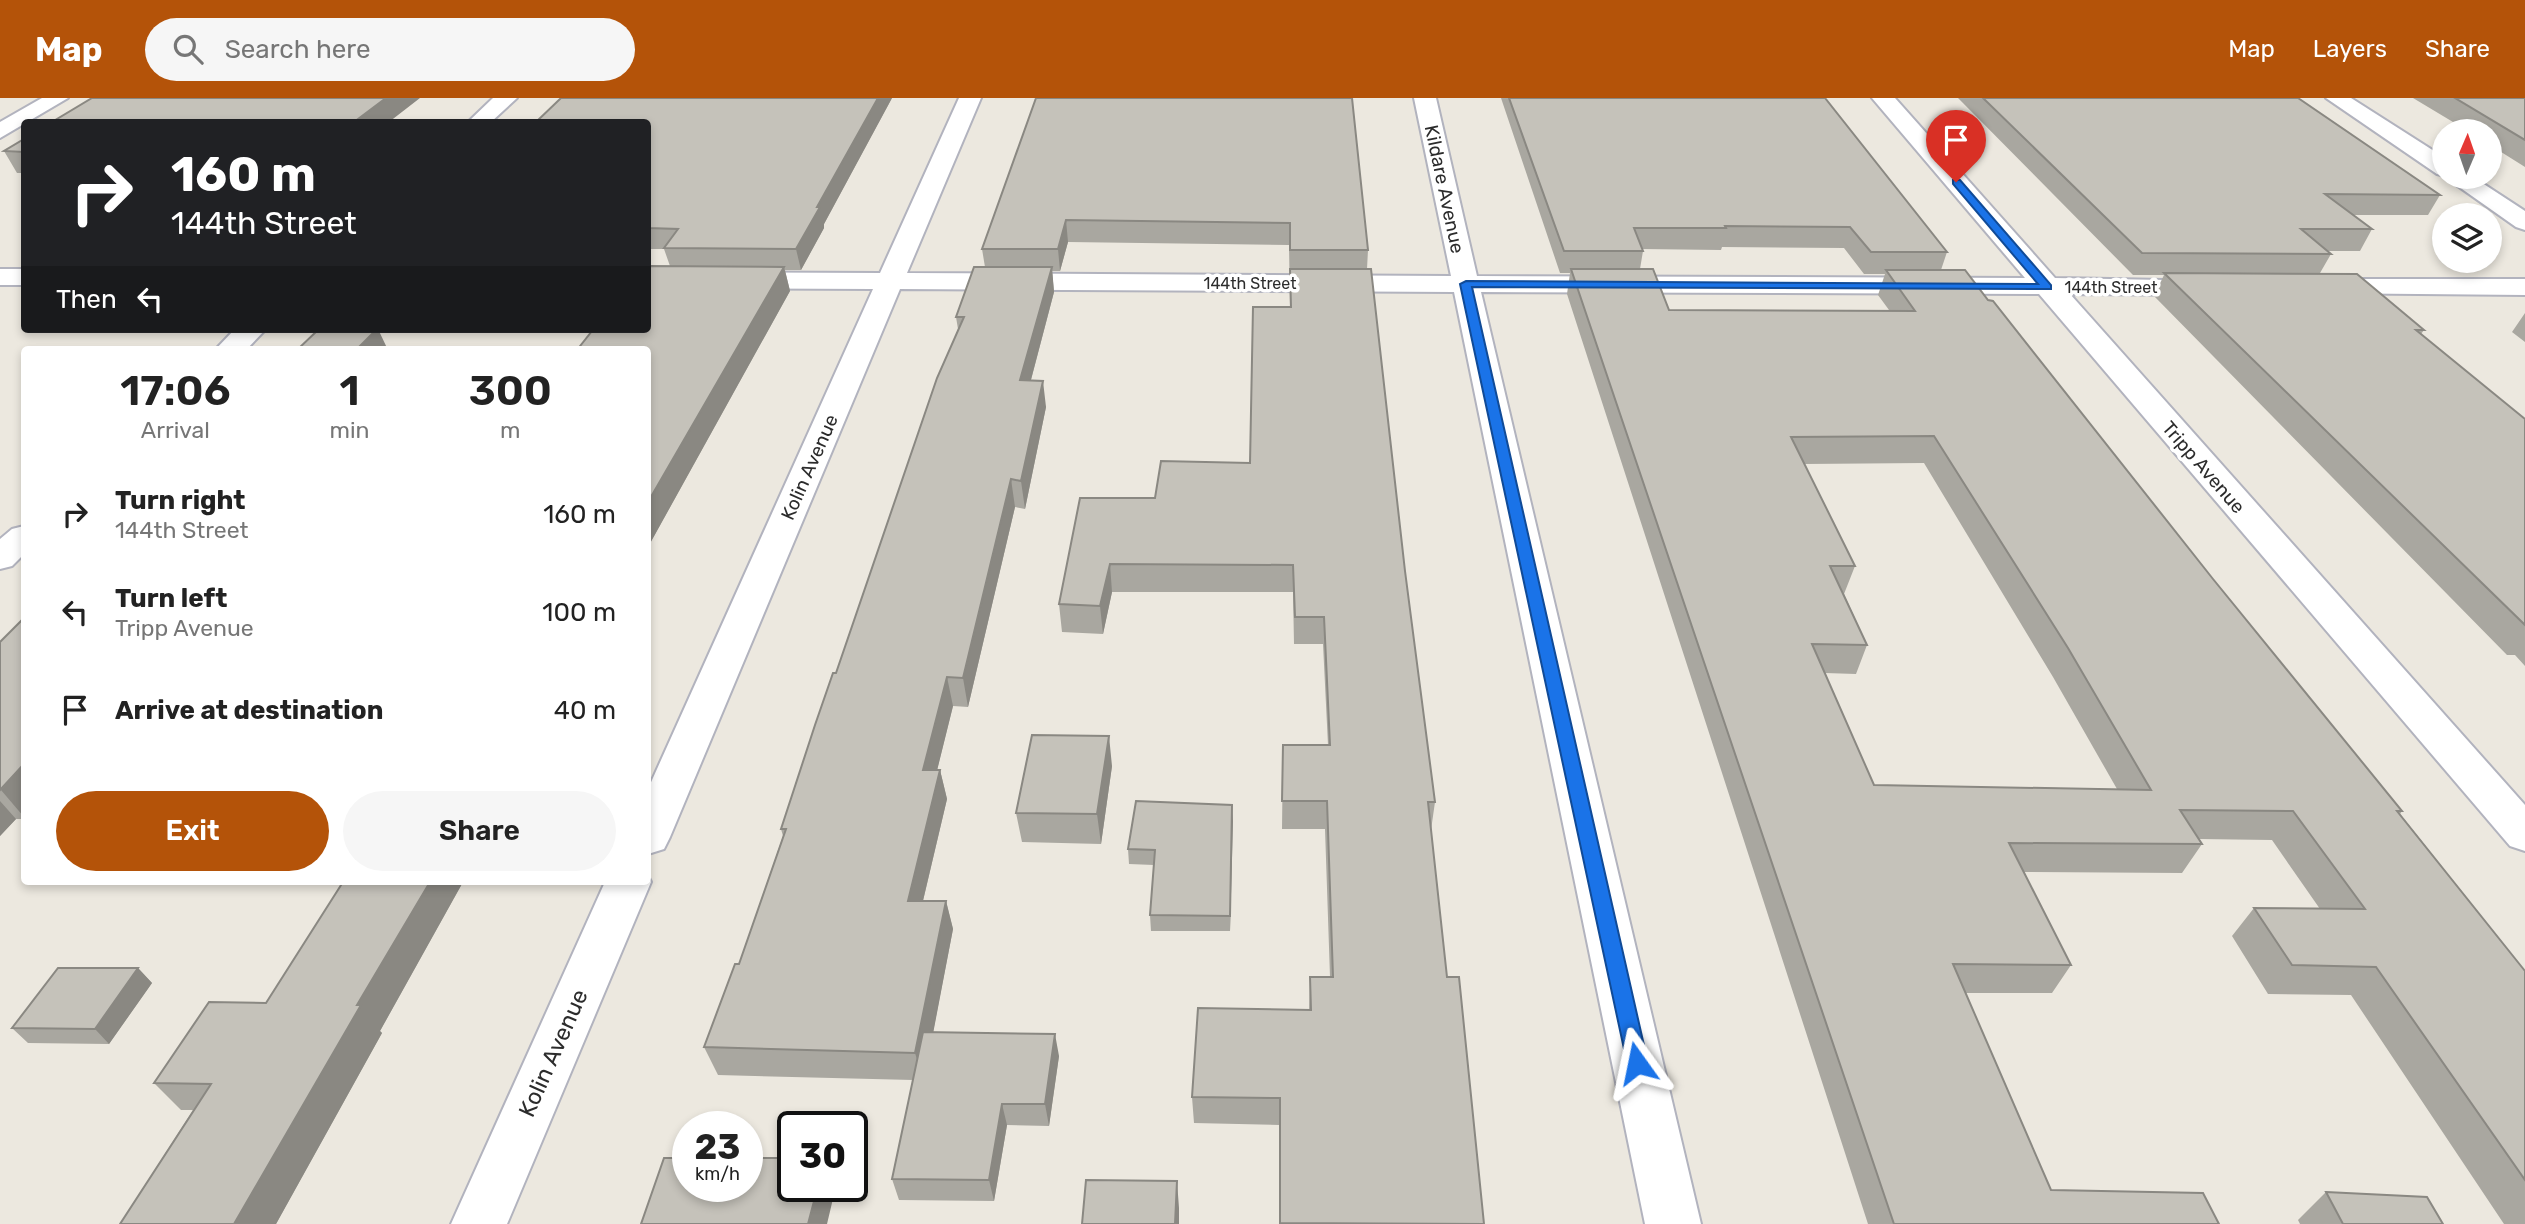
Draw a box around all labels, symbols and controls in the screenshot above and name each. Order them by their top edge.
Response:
search box [145,18,635,81]
text: Map [35,30,103,69]
icon: search [169,30,207,68]
text: Search here [225,34,370,65]
text: Map [2228,35,2275,63]
text: Layers [2313,35,2387,63]
text: Share [2425,35,2490,63]
pin [1926,110,1986,182]
north arrow [2432,119,2502,189]
map controls [2432,119,2502,273]
icon: arrive [1937,121,1975,159]
street label: Kildare Avenue [1420,123,1469,255]
text: 160 m [171,145,316,203]
icon: right [56,147,147,238]
button: layers [2432,203,2502,273]
text: 144th Street [171,204,357,242]
street label: 144th Street [1204,274,1296,293]
street label: 144th Street [2065,278,2157,297]
icon: left [131,280,169,318]
text: Then [56,284,117,315]
text: 17:06 [120,366,230,416]
text: 1 [339,366,360,416]
text: 300 [469,366,552,416]
street label: Kolin Avenue [776,411,843,524]
text: Arrival [141,416,210,444]
text: min [330,416,370,444]
text: m [500,416,520,444]
street label: Tripp Avenue [2157,417,2250,518]
text: Turn right [115,485,245,516]
icon: right [56,495,94,533]
text: 160 m [543,499,616,530]
text: 144th Street [115,516,249,544]
text: Turn left [115,583,227,614]
icon: left [56,593,94,631]
text: 100 m [542,597,616,628]
text: Tripp Avenue [115,614,254,642]
icon: arrive [56,691,94,729]
text: Arrive at destination [115,695,383,726]
text: 40 m [554,695,616,726]
button: Exit [56,791,329,871]
button: Share [343,791,616,871]
street label: Kolin Avenue [512,985,594,1121]
position arrow [1600,1026,1674,1100]
speed limit sign: 30 [777,1111,868,1202]
text: 23 [695,1126,740,1168]
text: km/h [695,1163,740,1185]

